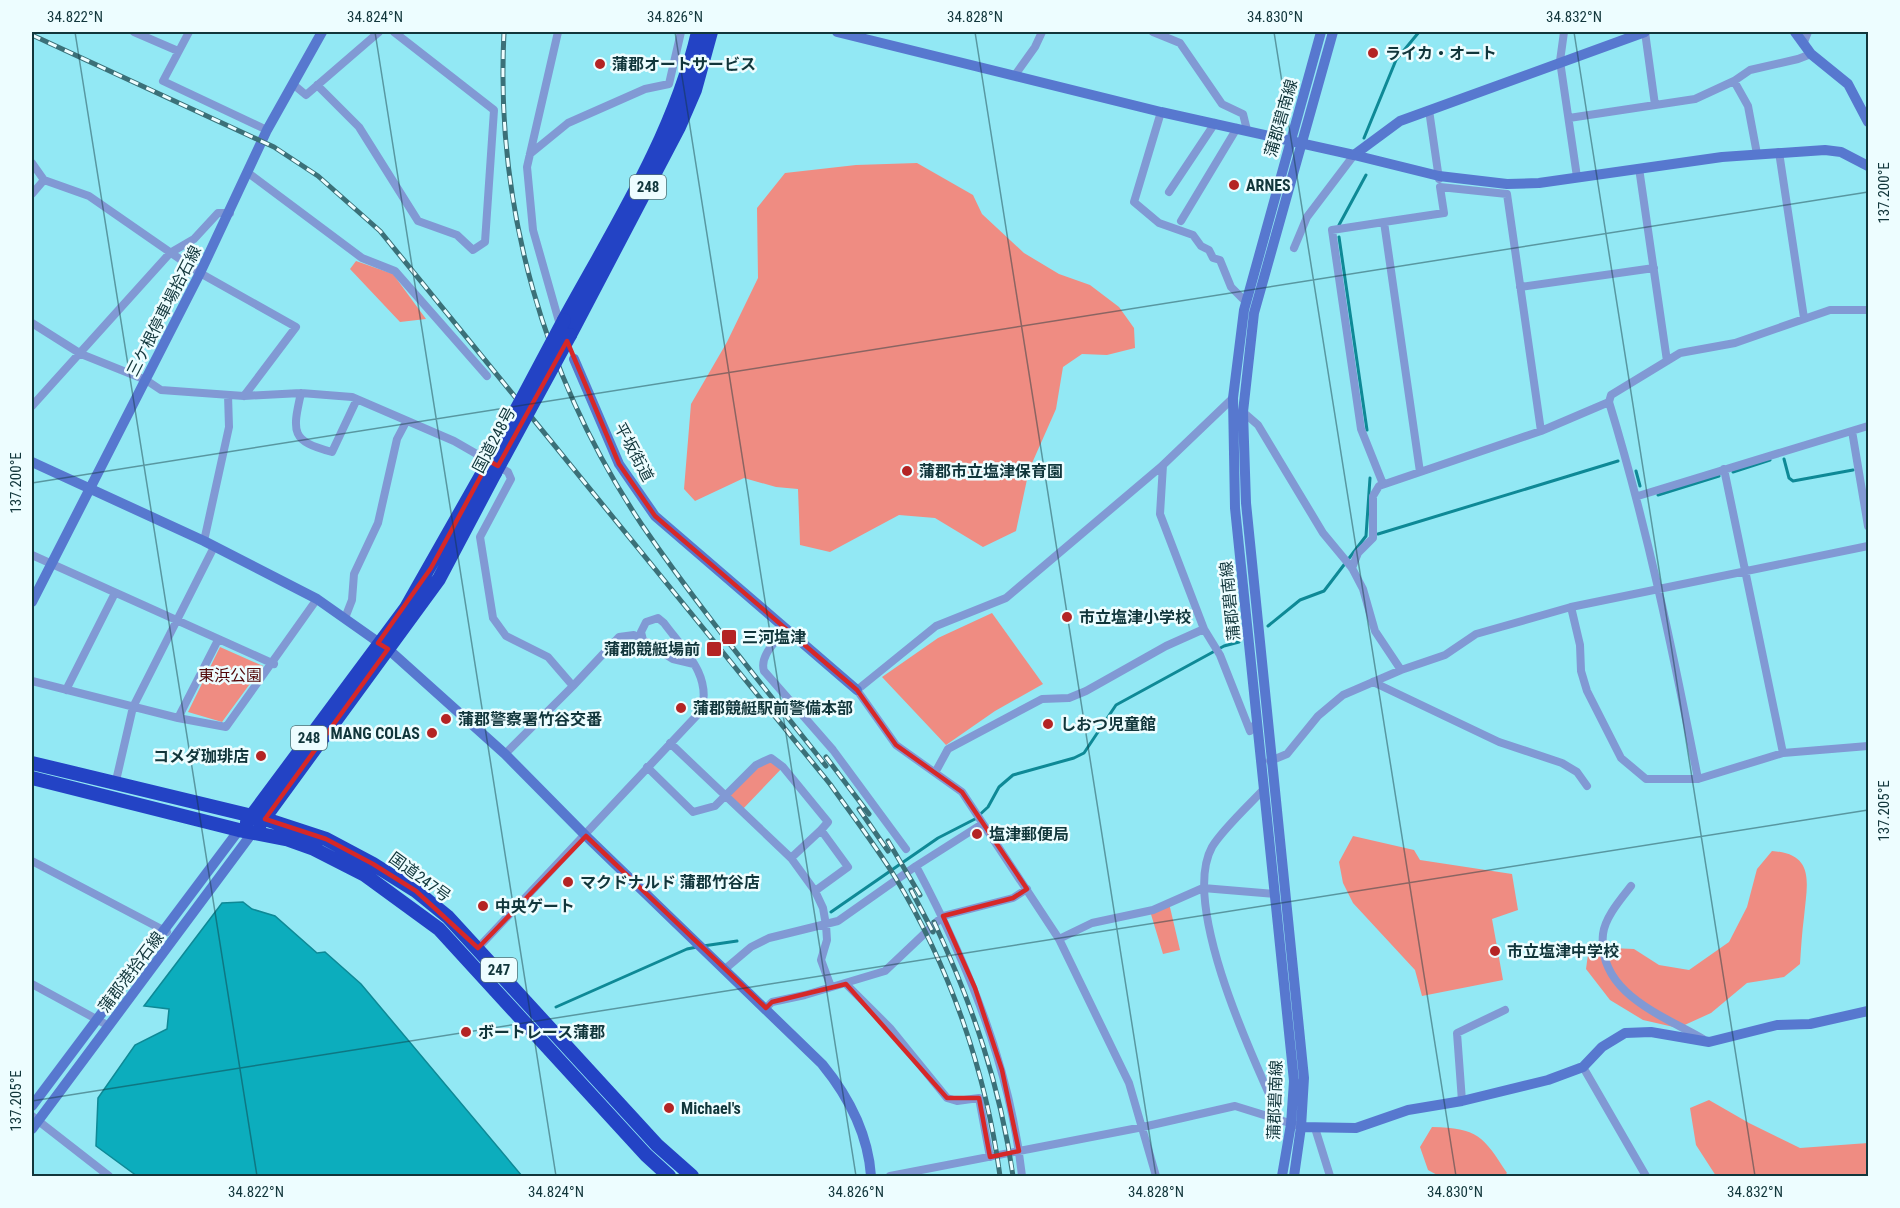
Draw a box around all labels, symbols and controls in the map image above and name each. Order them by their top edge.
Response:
text: 34.822°N [47,8,103,26]
text: 34.824°N [347,8,403,26]
text: 34.826°N [647,8,703,26]
text: 34.828°N [947,8,1003,26]
text: 34.830°N [1247,8,1303,26]
text: 34.832°N [1546,8,1602,26]
place label: ライカ・オート [1385,44,1497,63]
marker: ライカ・オート [1366,46,1380,60]
place label: 蒲郡オートサービス [612,55,756,74]
marker: 蒲郡オートサービス [593,57,607,71]
street label: 蒲郡碧南線 [1261,77,1301,159]
text: 137.200°E [1875,162,1893,224]
road number: 248 [630,175,666,199]
place label: ARNES [1246,176,1291,195]
marker: ARNES [1227,178,1241,192]
street label: 三ケ根停車場拾石線 [123,243,205,379]
street label: 国道248号 [469,404,519,476]
street label: 平坂街道 [611,419,657,485]
text: 137.200°E [7,452,25,514]
place label: 蒲郡市立塩津保育園 [919,462,1063,481]
marker: 蒲郡市立塩津保育園 [900,464,914,478]
street label: 蒲郡碧南線 [1216,560,1244,642]
place label: 市立塩津小学校 [1079,608,1191,627]
marker: 市立塩津小学校 [1060,610,1074,624]
marker: 三河塩津 [720,628,738,646]
place label: 三河塩津 [742,628,806,647]
place label: 蒲郡競艇場前 [604,640,700,659]
marker: 蒲郡競艇場前 [705,640,723,658]
park label: 東浜公園 [198,666,262,685]
place label: 蒲郡競艇駅前警備本部 [693,699,853,718]
marker: 蒲郡競艇駅前警備本部 [674,701,688,715]
place label: 蒲郡警察署竹谷交番 [458,710,602,729]
marker: 蒲郡警察署竹谷交番 [439,712,453,726]
place label: しおつ児童館 [1060,715,1156,734]
marker: しおつ児童館 [1041,717,1055,731]
place label: MANG COLAS [331,724,420,743]
road number: 248 [291,726,327,750]
marker: MANG COLAS [425,726,439,740]
place label: コメダ珈琲店 [153,747,249,766]
marker: コメダ珈琲店 [254,749,268,763]
text: 137.205°E [1875,780,1893,842]
place label: 塩津郵便局 [989,825,1069,844]
marker: 塩津郵便局 [970,827,984,841]
street label: 国道247号 [385,848,455,906]
place label: マクドナルド 蒲郡竹谷店 [580,873,760,892]
marker: マクドナルド 蒲郡竹谷店 [561,875,575,889]
place label: 中央ゲート [495,897,575,916]
marker: 中央ゲート [476,899,490,913]
street label: 蒲郡港拾石線 [95,928,167,1016]
place label: 市立塩津中学校 [1507,942,1619,961]
marker: 市立塩津中学校 [1488,944,1502,958]
road number: 247 [481,958,517,982]
place label: ボートレース蒲郡 [478,1023,605,1042]
marker: ボートレース蒲郡 [459,1025,473,1039]
street label: 蒲郡碧南線 [1264,1060,1286,1140]
text: 137.205°E [7,1070,25,1132]
place label: Michael's [681,1099,741,1118]
marker: Michael's [662,1101,676,1115]
text: 34.822°N [228,1183,284,1201]
text: 34.824°N [528,1183,584,1201]
text: 34.826°N [828,1183,884,1201]
text: 34.828°N [1128,1183,1184,1201]
text: 34.830°N [1427,1183,1483,1201]
text: 34.832°N [1727,1183,1783,1201]

